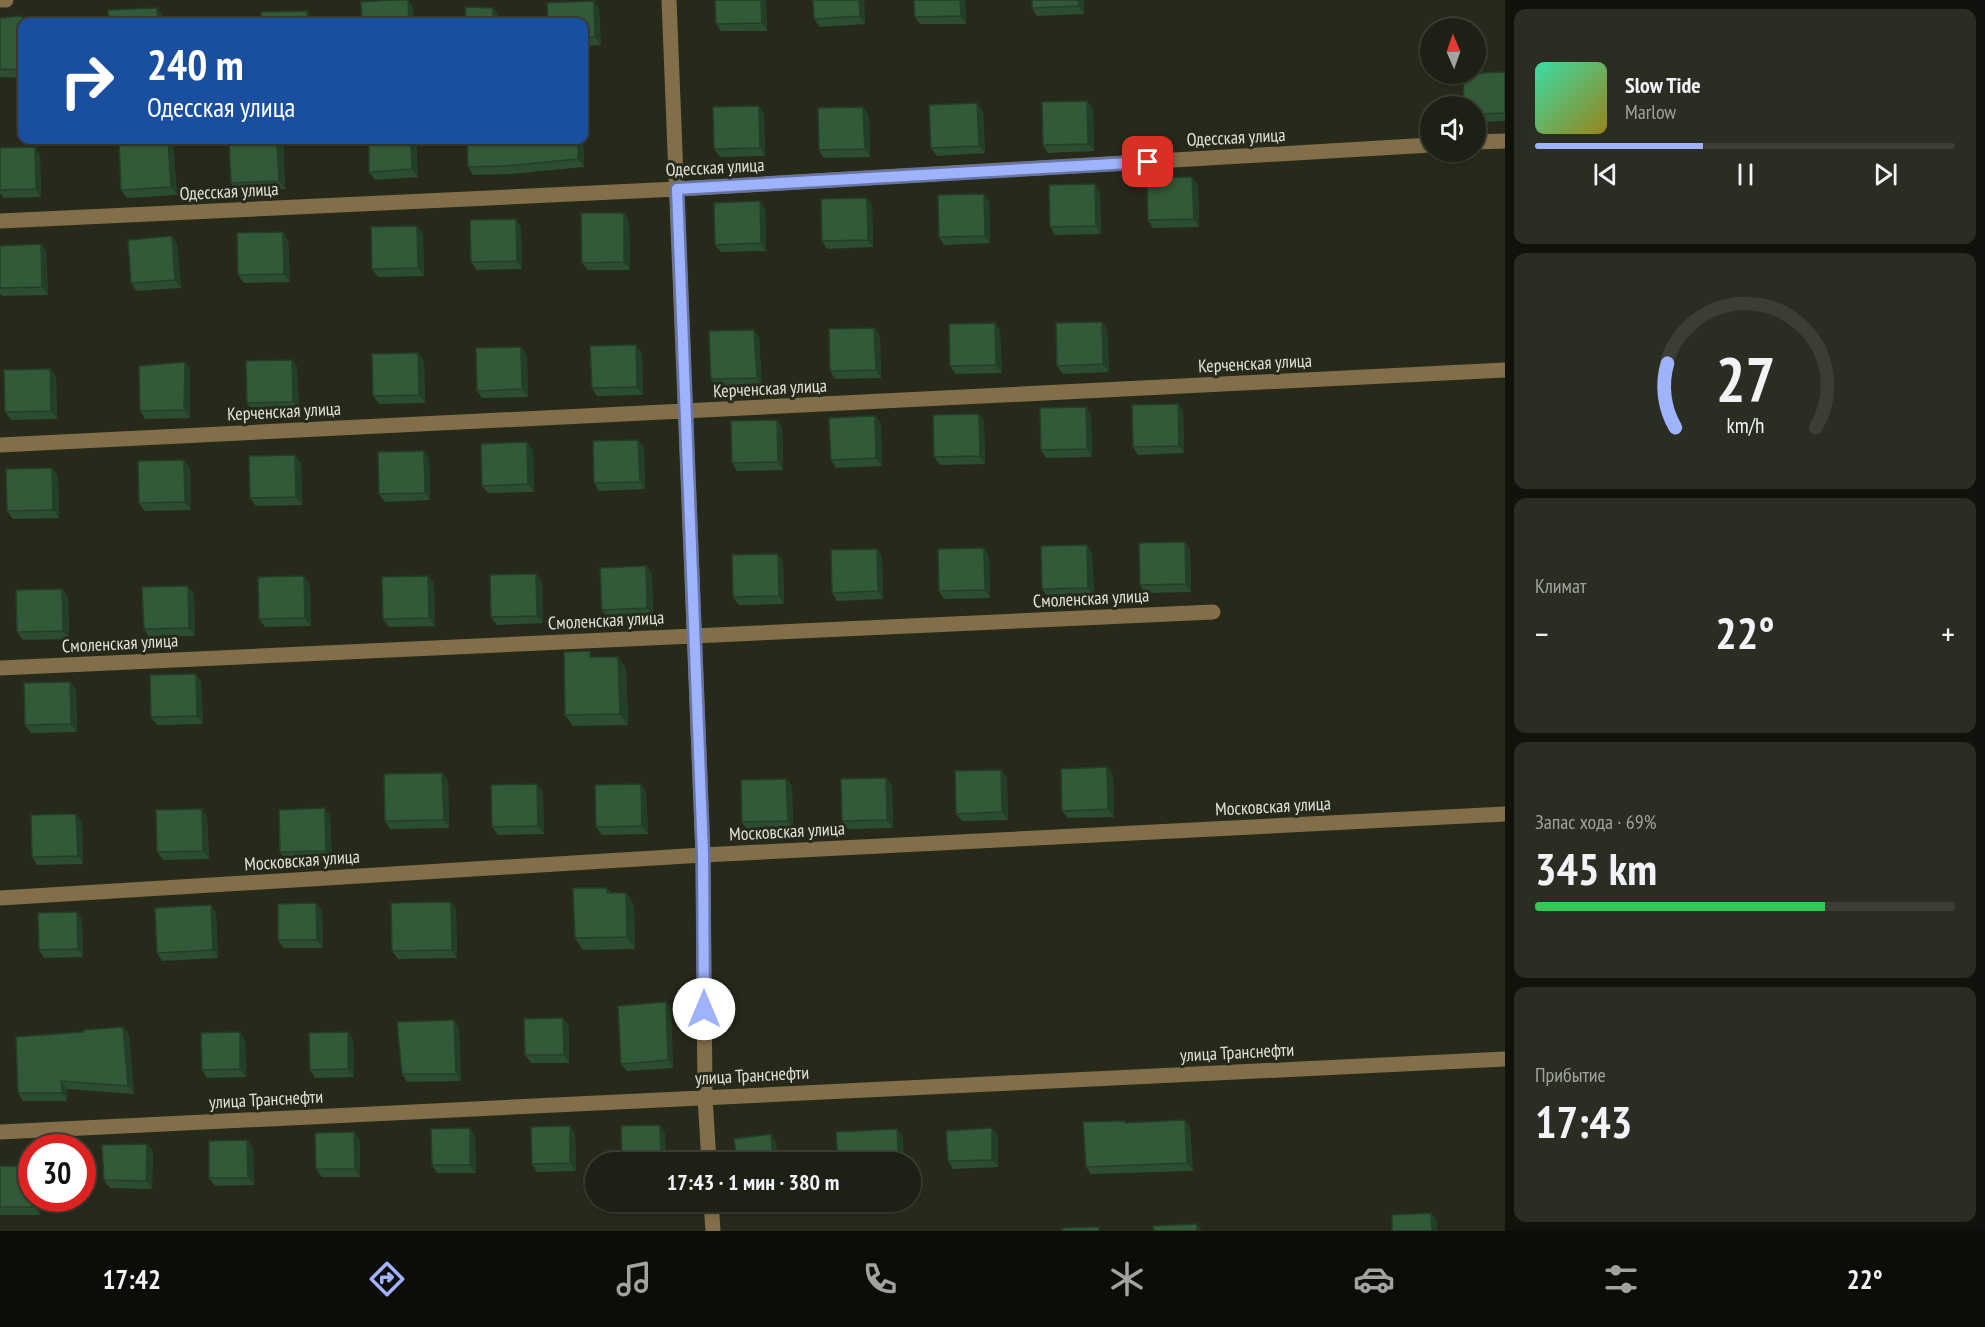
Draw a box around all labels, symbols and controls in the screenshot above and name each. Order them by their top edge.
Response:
north arrow [1420,18,1486,84]
map controls [1420,18,1486,162]
text: 240 m [147,37,244,92]
icon: right [48,42,126,120]
text: Slow Tide [1625,71,1701,99]
text: Одесская улица [147,90,295,124]
button: sound [1420,96,1486,162]
text: Marlow [1625,99,1676,125]
street label: Одесская улица [1186,123,1286,151]
pin [1122,136,1173,187]
icon: arrive [1131,145,1164,178]
street label: Одесская улица [665,153,765,181]
icon: previous [1589,158,1622,191]
icon: pause [1729,158,1762,191]
icon: next [1869,158,1902,191]
street label: Одесская улица [179,177,279,205]
text: 27 [1715,338,1775,419]
street label: Керченская улица [1198,349,1312,377]
street label: Керченская улица [713,374,827,402]
street label: Керченская улица [227,397,341,425]
text: km/h [1726,412,1764,440]
text: Климат [1535,573,1586,599]
street label: Смоленская улица [1032,583,1150,613]
text: 22° [1715,603,1775,661]
street label: Смоленская улица [547,605,665,635]
text: − [1535,612,1549,655]
text: + [1941,612,1955,655]
street label: Смоленская улица [61,628,179,658]
street label: Московская улица [1215,791,1331,821]
text: Запас хода · 69% [1535,809,1656,835]
street label: Московская улица [729,816,845,846]
text: 345 km [1535,839,1657,897]
street label: Московская улица [243,844,361,876]
position arrow [672,977,736,1041]
street label: улица Транснефти [1179,1038,1295,1066]
street label: улица Транснефти [694,1061,810,1089]
text: Прибытие [1535,1062,1606,1088]
street label: улица Транснефти [208,1085,324,1113]
text: 17:43 [1535,1092,1632,1150]
speed limit sign: 30 [18,1134,96,1212]
text: 17:43 · 1 мин · 380 m [667,1168,839,1196]
icon: directions [366,1258,408,1300]
icon: music [613,1258,655,1300]
icon: phone [859,1258,901,1300]
icon: climate [1106,1258,1148,1300]
icon: car [1353,1258,1395,1300]
icon: filters [1600,1258,1642,1300]
text: 17:42 [102,1262,161,1296]
text: 22° [1847,1262,1882,1296]

